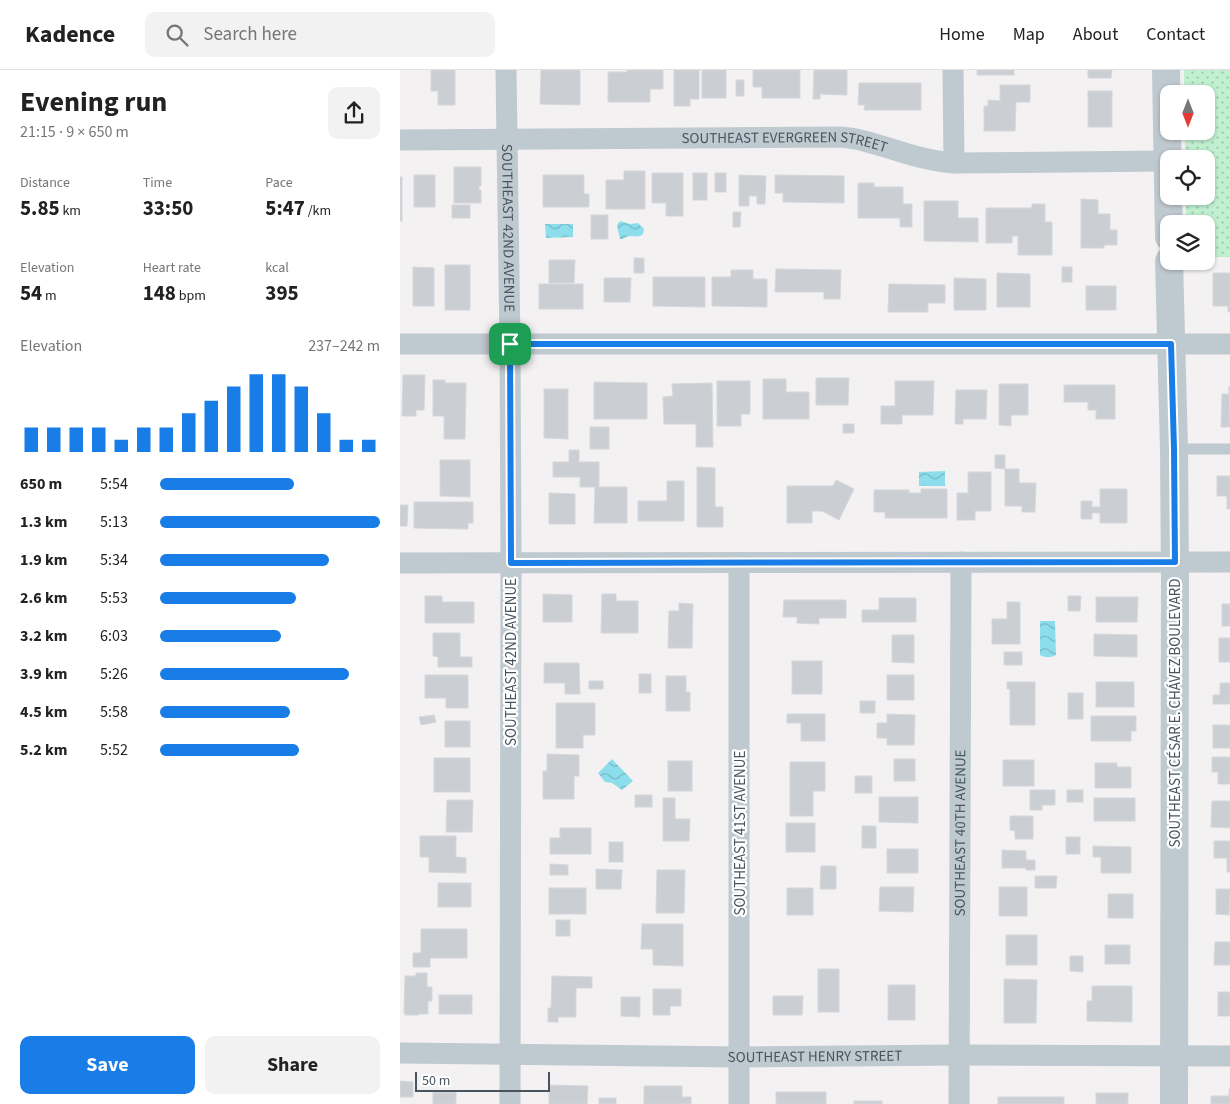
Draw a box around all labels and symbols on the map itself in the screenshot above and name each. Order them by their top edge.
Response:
north arrow [1160,85,1215,140]
street label: SOUTHEAST EVERGREEN STREET [681,127,890,158]
street label: SOUTHEAST 42ND AVENUE [496,144,520,312]
pin [489,323,531,365]
street label: SOUTHEAST 42ND AVENUE [501,578,522,746]
street label: SOUTHEAST CÉSAR E. CHÁVEZ BOULEVARD [1165,578,1186,848]
street label: SOUTHEAST 40TH AVENUE [950,749,971,917]
street label: SOUTHEAST 41ST AVENUE [730,751,751,915]
street label: SOUTHEAST HENRY STREET [728,1046,902,1068]
scale bar [415,1069,550,1092]

